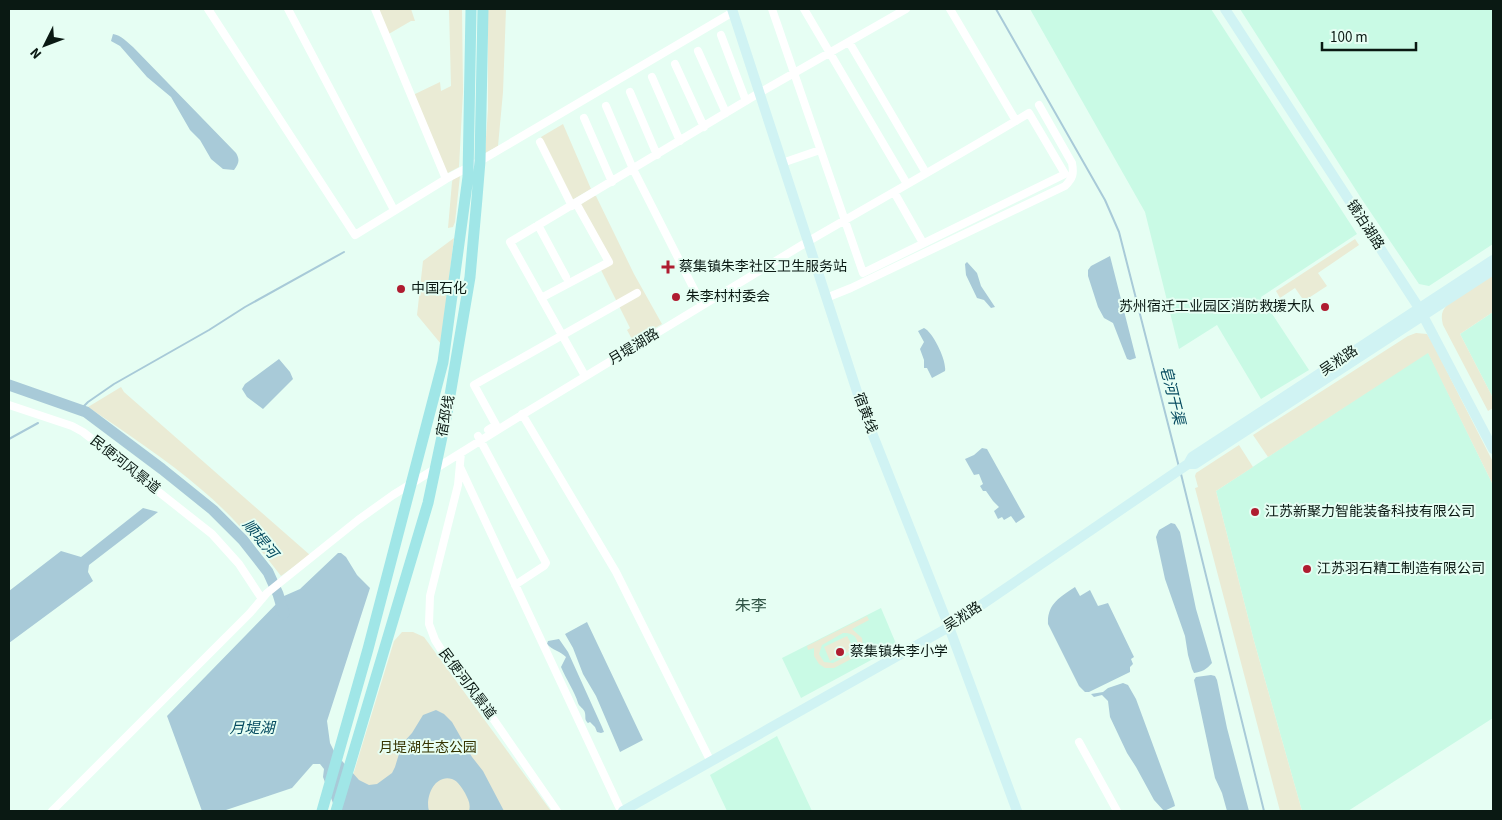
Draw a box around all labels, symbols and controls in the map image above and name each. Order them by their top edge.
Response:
north arrow [20,20,70,70]
scale bar [1322,20,1416,52]
text: 100 m [1330,27,1368,48]
text: N [26,43,47,63]
street label: 镜泊湖路 [1341,196,1389,254]
place label: 蔡集镇朱李社区卫生服务站 [679,257,847,277]
marker: 蔡集镇朱李社区卫生服务站 [661,260,675,274]
place label: 中国石化 [411,279,467,299]
marker: 中国石化 [395,283,407,295]
place label: 朱李村村委会 [686,287,770,307]
marker: 朱李村村委会 [670,291,682,303]
place label: 苏州宿迁工业园区消防救援大队 [1119,297,1315,317]
marker: 苏州宿迁工业园区消防救援大队 [1319,301,1331,313]
street label: 月堤湖路 [605,324,663,370]
street label: 吴淞路 [1316,341,1362,381]
water label: 皂河干渠 [1155,363,1190,429]
street label: 宿黄线 [848,390,882,436]
street label: 宿邳线 [432,393,460,439]
street label: 民便河风景道 [86,431,164,499]
place label: 江苏新聚力智能装备科技有限公司 [1265,502,1475,522]
marker: 江苏新聚力智能装备科技有限公司 [1249,506,1261,518]
water label: 顺堤河 [237,515,284,565]
place label: 江苏羽石精工制造有限公司 [1317,559,1485,579]
marker: 江苏羽石精工制造有限公司 [1301,563,1313,575]
district label: 朱李 [735,595,767,617]
street label: 吴淞路 [940,597,986,637]
place label: 蔡集镇朱李小学 [850,642,948,662]
street label: 民便河风景道 [434,644,500,724]
marker: 蔡集镇朱李小学 [834,646,846,658]
water label: 月堤湖 [229,718,276,739]
park label: 月堤湖生态公园 [379,738,477,758]

